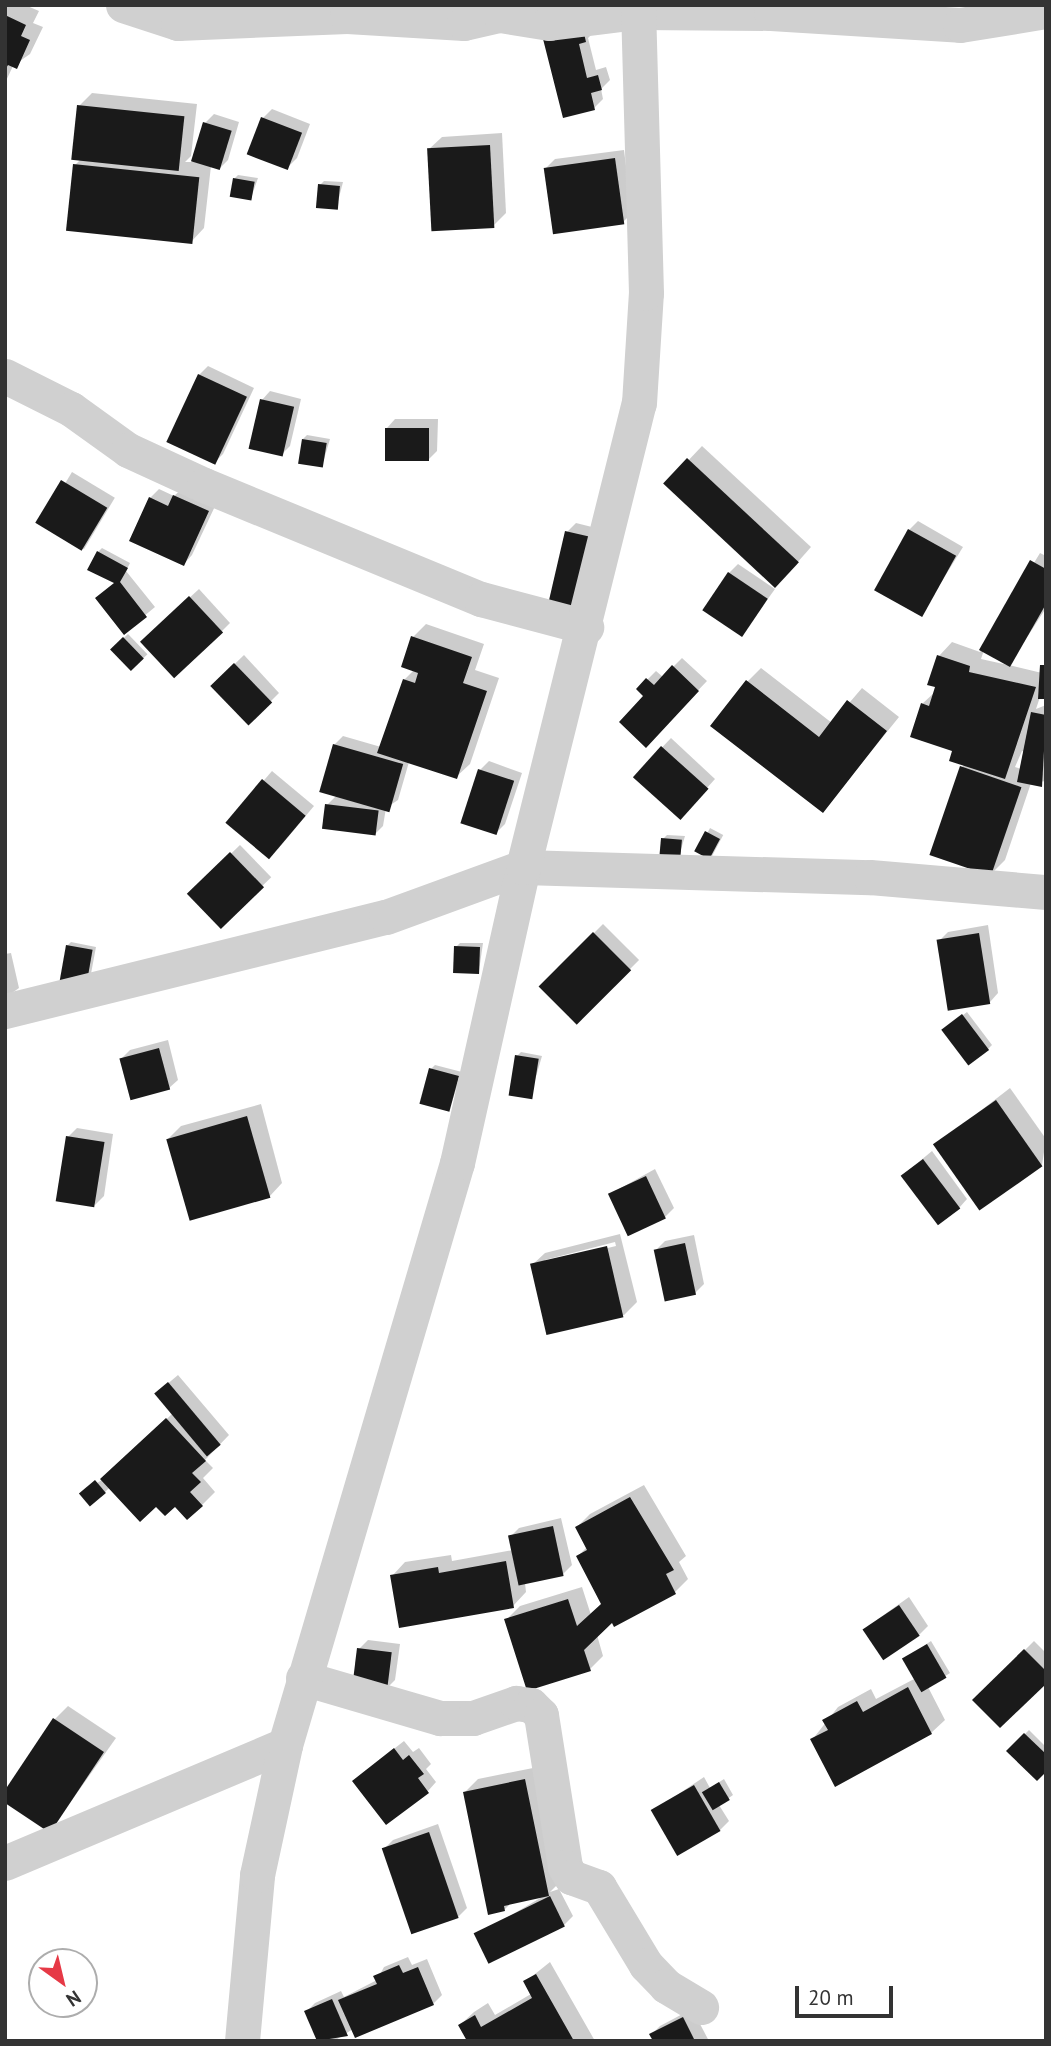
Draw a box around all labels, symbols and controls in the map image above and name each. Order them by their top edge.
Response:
north arrow [28,1948,98,2018]
scale bar [799,1972,897,2016]
text: 20 m [808,1984,854,2011]
text: N [62,1985,86,2012]

